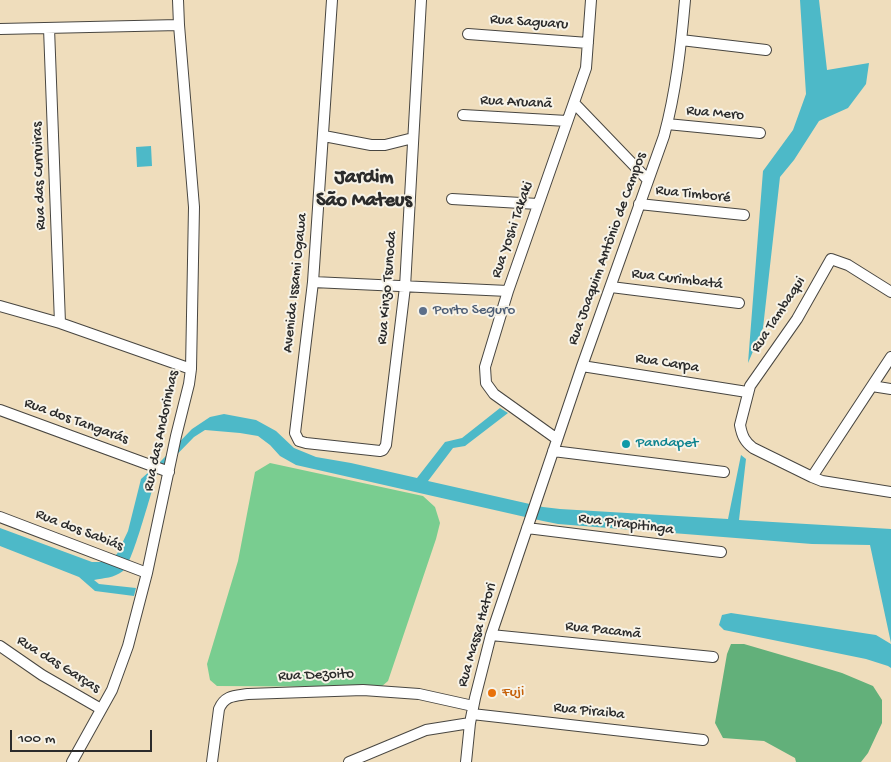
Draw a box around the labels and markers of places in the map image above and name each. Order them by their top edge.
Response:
place label: Porto Seguro [433,302,515,320]
marker: Porto Seguro [417,305,429,317]
place label: Pandapet [636,435,698,453]
marker: Pandapet [620,438,632,450]
place label: Fuji [502,684,524,702]
marker: Fuji [486,687,498,699]

